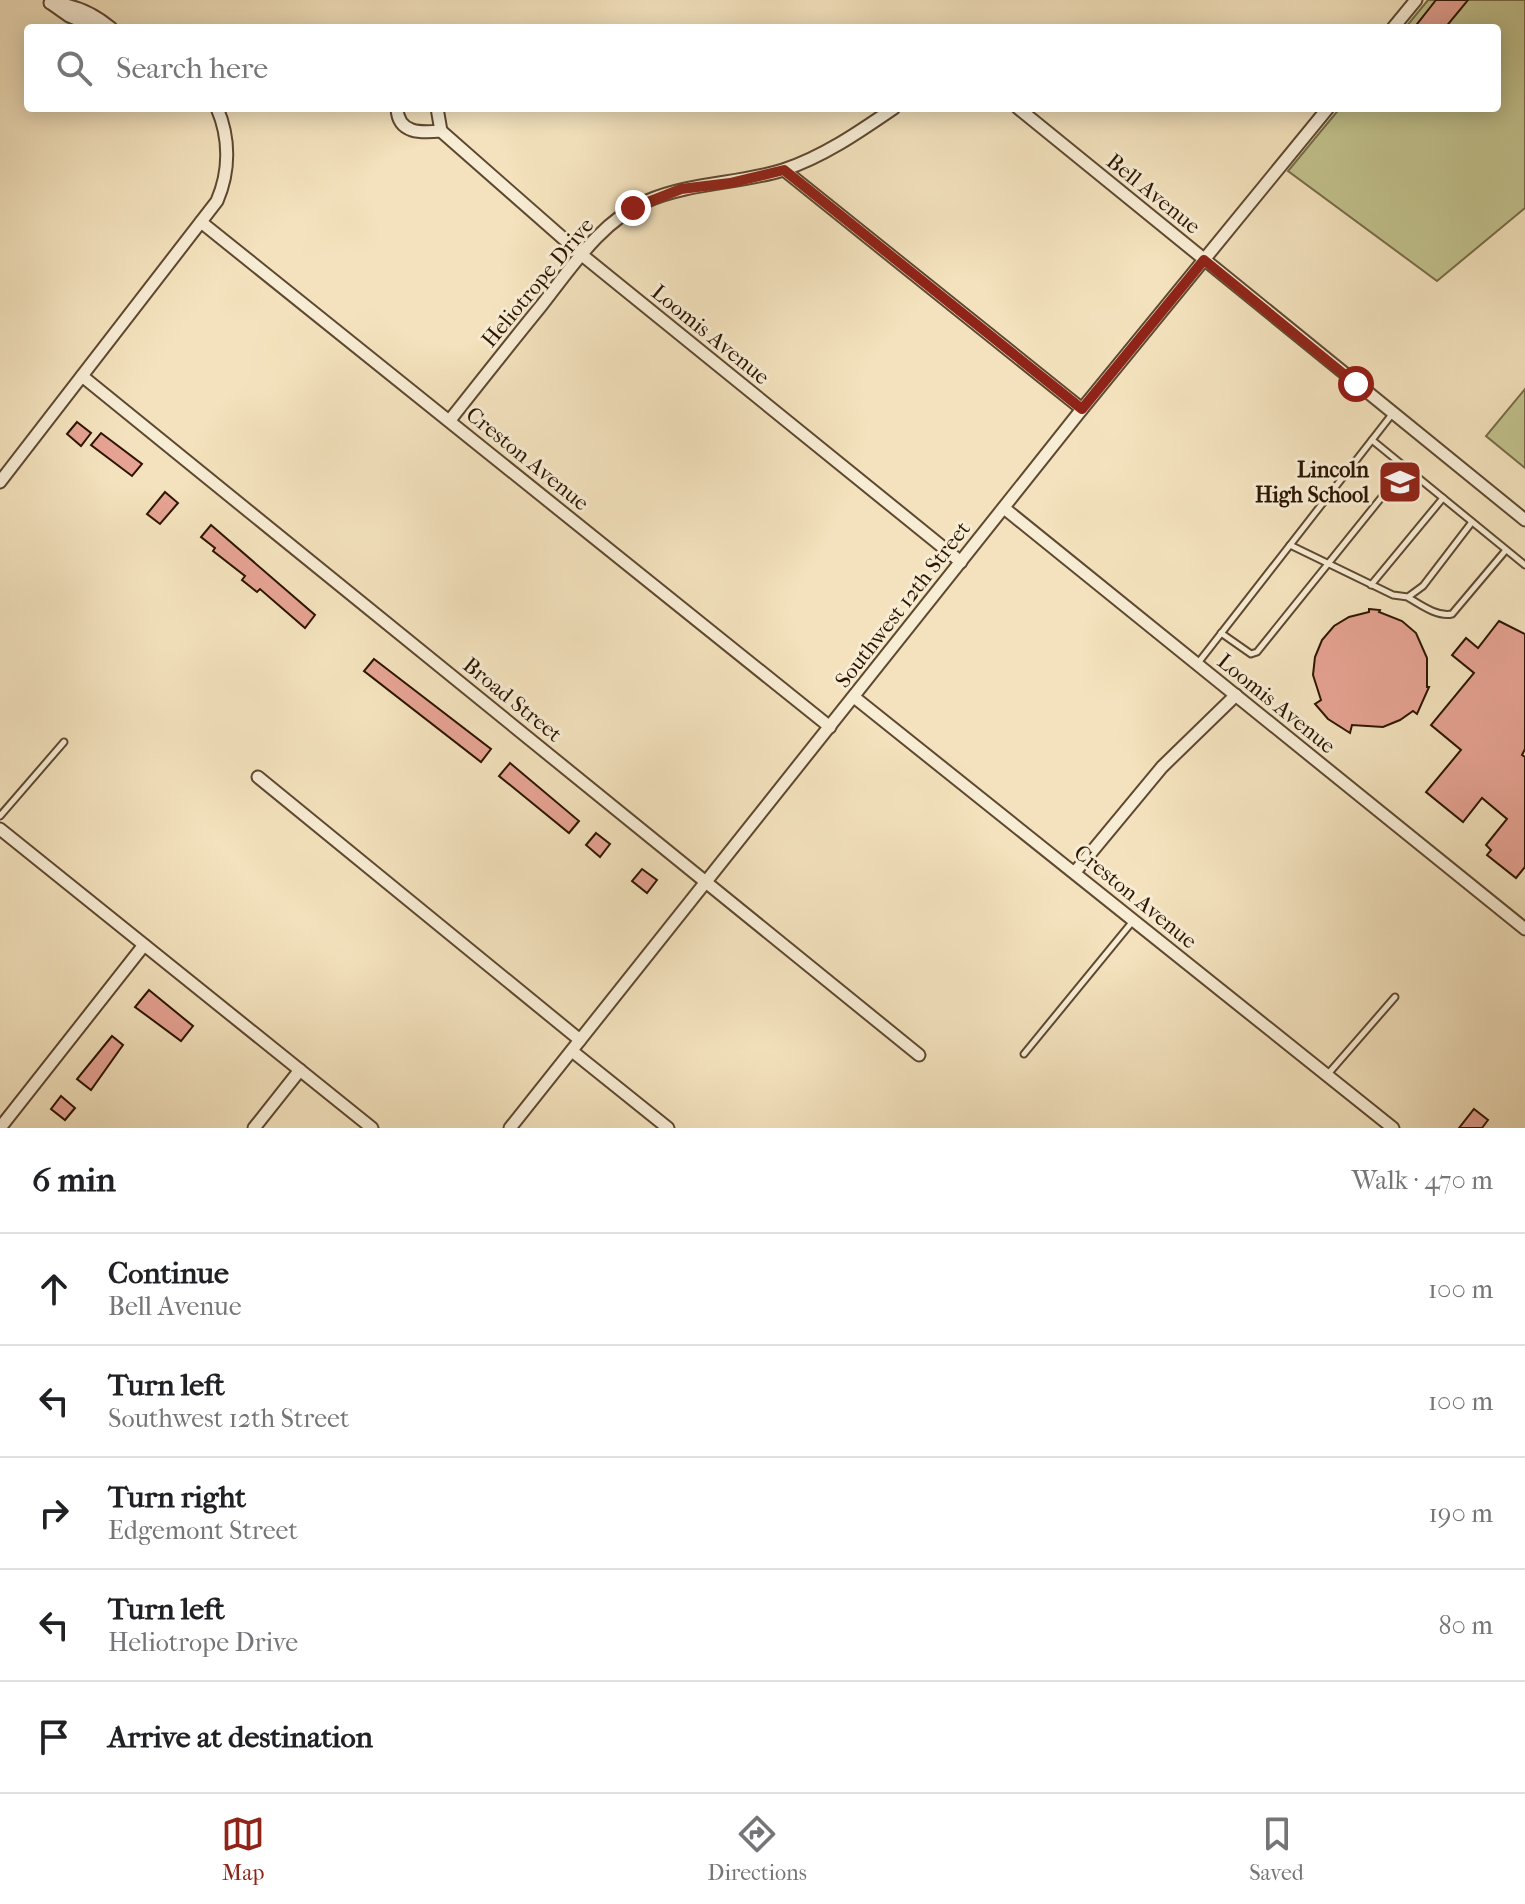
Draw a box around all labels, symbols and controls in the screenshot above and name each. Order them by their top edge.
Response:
search box [24,24,1501,112]
icon: search [52,46,96,90]
text: Search here [116,51,268,86]
street label: Bell Avenue [1101,148,1206,240]
route end [615,190,651,226]
street label: Heliotrope Drive [476,213,600,353]
street label: Loomis Avenue [646,279,775,390]
route start [1338,366,1374,402]
street label: Creston Avenue [461,401,594,516]
place label: Lincoln High School [1255,457,1370,508]
school or university icon: Lincoln High School [1376,458,1424,506]
street label: Southwest 12th Street [830,516,976,693]
street label: Loomis Avenue [1212,648,1341,759]
street label: Broad Street [458,652,567,748]
street label: Creston Avenue [1069,839,1202,954]
text: 6 min [32,1160,116,1200]
text: Walk · 470 m [1352,1165,1493,1196]
text: Continue [108,1256,229,1291]
icon: ahead [32,1267,76,1311]
text: 100 m [1428,1274,1493,1305]
text: Bell Avenue [108,1291,242,1322]
text: Turn left [108,1368,225,1403]
icon: left [32,1379,76,1423]
text: 100 m [1428,1386,1493,1417]
text: Southwest 12th Street [108,1403,349,1434]
text: Turn right [108,1480,246,1515]
icon: right [32,1491,76,1535]
text: 190 m [1429,1498,1493,1529]
text: Edgemont Street [108,1515,298,1546]
text: Turn left [108,1592,225,1627]
icon: left [32,1603,76,1647]
text: 80 m [1438,1610,1493,1641]
text: Heliotrope Drive [108,1627,298,1658]
icon: arrive [32,1715,76,1759]
text: Arrive at destination [108,1720,373,1755]
tab: Map [221,1812,265,1886]
tab: Directions [708,1812,807,1886]
tab: Saved [1249,1812,1304,1886]

